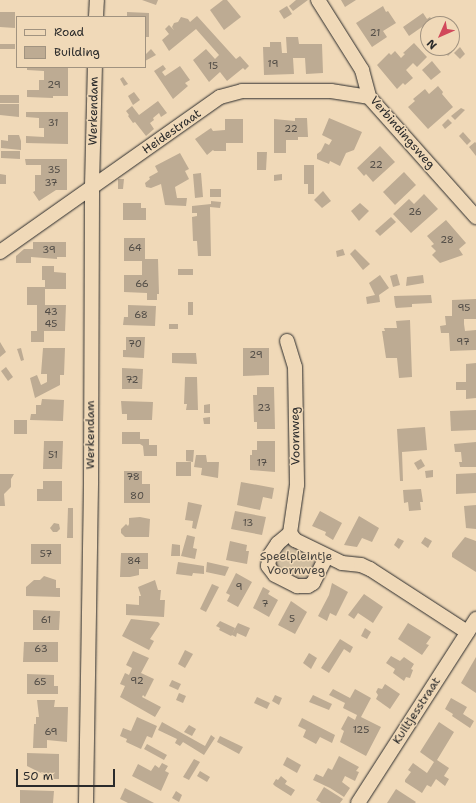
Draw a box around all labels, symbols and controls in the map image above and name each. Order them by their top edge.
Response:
legend [16,16,146,68]
north arrow [420,16,460,56]
text: Road [54,24,84,40]
house number: 21 [370,27,380,39]
text: N [423,36,440,53]
text: Building [54,44,100,60]
house number: 19 [268,58,278,70]
house number: 15 [208,60,218,72]
street label: Werkendam [86,77,102,145]
house number: 29 [47,79,61,91]
street label: Verbindingsweg [366,94,438,172]
street label: Heidestraat [140,107,204,157]
house number: 31 [48,117,58,129]
house number: 22 [284,123,298,135]
house number: 22 [369,159,383,171]
house number: 35 [48,164,60,176]
house number: 37 [44,177,58,189]
house number: 26 [408,206,422,218]
house number: 28 [440,234,454,246]
house number: 64 [128,242,142,254]
house number: 39 [42,244,56,256]
house number: 66 [135,278,149,290]
house number: 95 [458,302,470,314]
house number: 43 [44,306,58,318]
house number: 68 [134,309,148,321]
house number: 45 [45,318,57,330]
house number: 97 [456,336,470,348]
house number: 70 [128,338,142,350]
house number: 29 [249,349,263,361]
house number: 72 [125,374,139,386]
street label: Werkendam [84,401,98,469]
house number: 23 [257,402,271,414]
street label: Voornweg [288,407,304,465]
house number: 51 [48,449,58,461]
house number: 17 [257,457,267,469]
house number: 78 [126,471,140,483]
house number: 80 [130,490,144,502]
house number: 13 [243,517,253,529]
house number: 57 [40,548,52,560]
park label: Speelpleintje Voornweg [260,550,332,578]
house number: 84 [127,555,141,567]
house number: 9 [236,581,242,593]
house number: 7 [262,598,268,610]
house number: 5 [289,613,295,625]
house number: 61 [41,614,51,626]
house number: 63 [34,643,48,655]
house number: 92 [130,675,144,687]
street label: Kuiltjesstraat [390,675,444,747]
house number: 65 [34,676,46,688]
house number: 125 [353,724,369,736]
house number: 69 [44,726,58,738]
scale bar [18,761,117,787]
text: 50 m [23,768,53,784]

